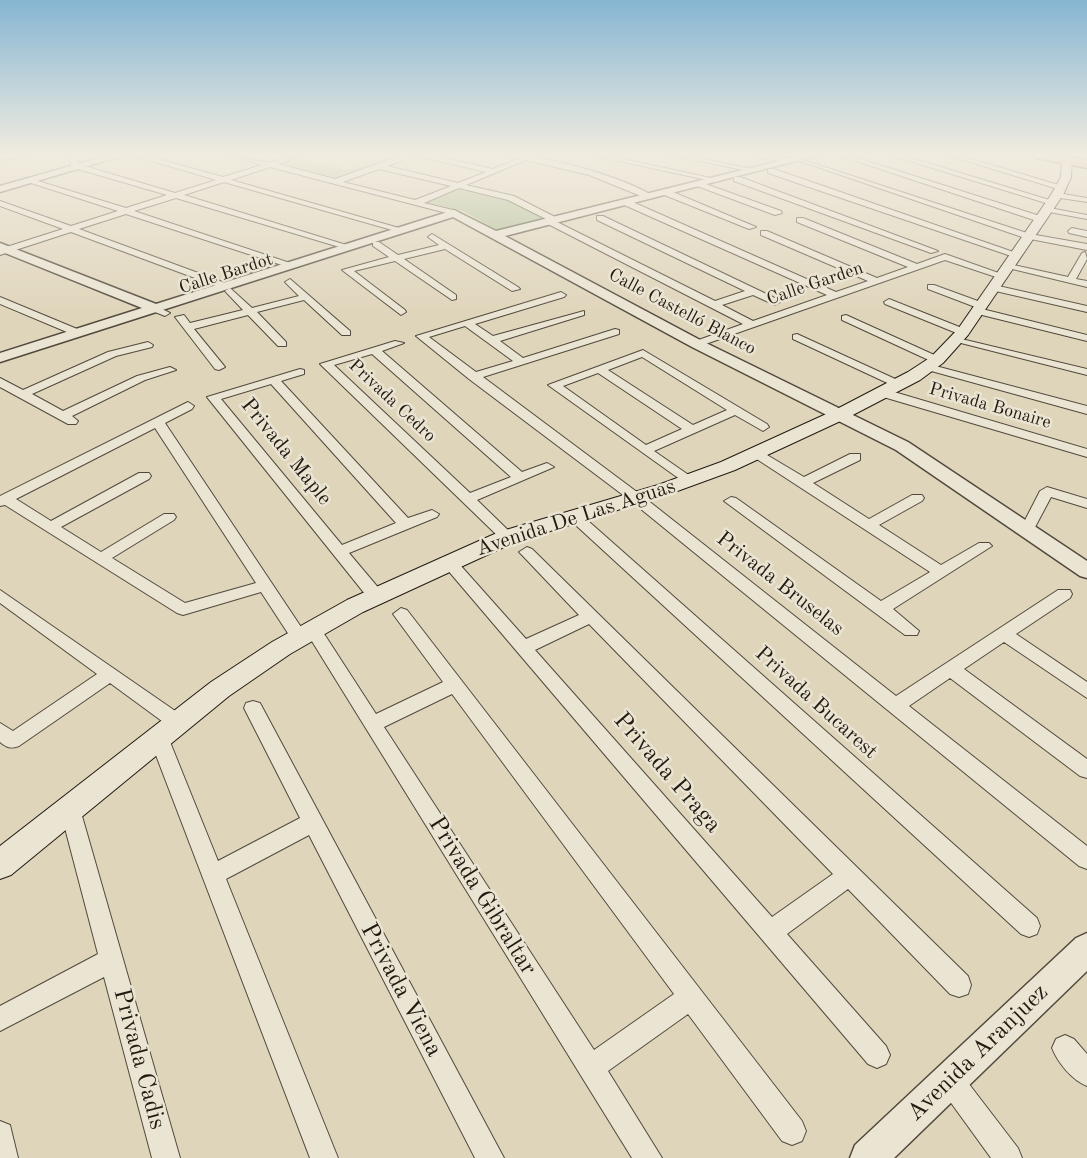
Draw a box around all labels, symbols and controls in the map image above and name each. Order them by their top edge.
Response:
street label: Calle Bardot [176,249,276,299]
street label: Calle Garden [764,257,866,311]
street label: Calle Castelló Blanco [605,264,759,360]
street label: Privada Cedro [344,355,440,447]
street label: Privada Bonaire [926,378,1054,434]
street label: Privada Maple [235,393,337,511]
street label: Avenida De Las Aguas [473,474,679,562]
street label: Privada Bruselas [711,526,849,642]
street label: Privada Bucarest [749,641,883,765]
street label: Privada Praga [607,707,727,839]
street label: Privada Gibraltar [422,811,542,981]
street label: Privada Viena [354,918,448,1062]
street label: Avenida Aranjuez [901,978,1055,1128]
street label: Privada Cadis [106,985,172,1133]

